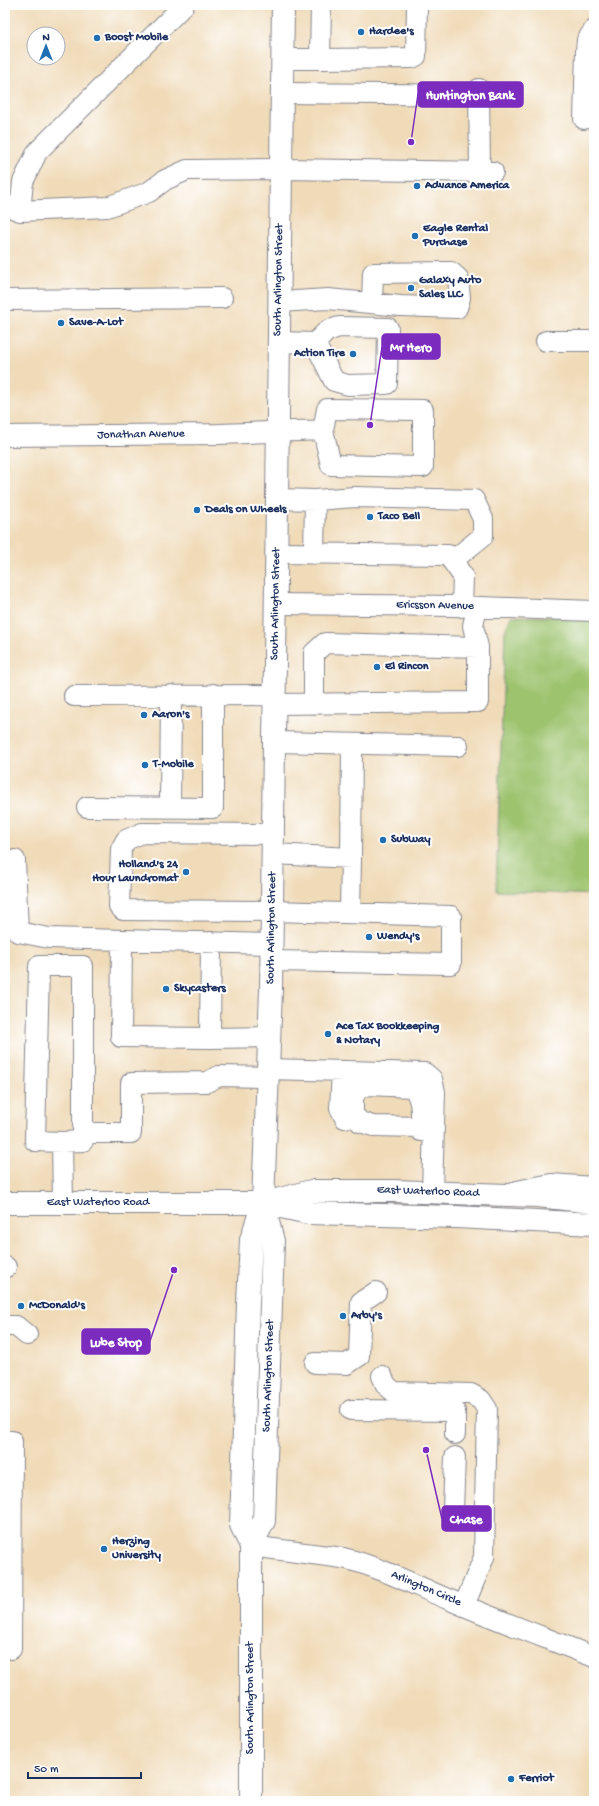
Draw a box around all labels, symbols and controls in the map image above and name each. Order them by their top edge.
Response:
place label: Hardee's [369,25,414,39]
north arrow [26,26,66,66]
marker: Hardee's [356,27,366,37]
place label: Boost Mobile [104,31,169,45]
text: N [42,32,50,44]
marker: Boost Mobile [92,33,102,43]
callout: Huntington Bank [418,82,523,107]
text: Huntington Bank [426,89,516,104]
place label: Advance America [424,179,511,193]
marker: Advance America [412,181,422,191]
place label: Eagle Rental Purchase [422,222,488,250]
street label: South Arlington Street [271,223,287,336]
marker: Eagle Rental Purchase [410,231,420,241]
place label: Galaxy Auto Sales LLC [419,274,482,302]
marker: Galaxy Auto Sales LLC [406,283,416,293]
place label: Save-A-Lot [69,316,124,330]
marker: Save-A-Lot [56,318,66,328]
callout: Mr Hero [382,334,440,359]
text: Mr Hero [390,341,432,356]
place label: Action Tire [293,347,346,361]
marker: Action Tire [348,349,358,359]
street label: Jonathan Avenue [97,427,186,443]
place label: Deals on Wheels [204,503,287,517]
marker: Deals on Wheels [192,505,202,515]
place label: Taco Bell [377,510,420,524]
marker: Taco Bell [365,512,375,522]
street label: South Arlington Street [268,547,284,660]
street label: Ericsson Avenue [396,598,475,614]
place label: El Rincon [384,660,429,674]
marker: El Rincon [372,662,382,672]
place label: Aaron's [151,708,190,722]
marker: Aaron's [139,710,149,720]
place label: T-Mobile [152,758,195,772]
marker: T-Mobile [140,760,150,770]
place label: Subway [391,833,430,847]
marker: Subway [378,835,388,845]
place label: Holland's 24 Hour Laundromat [92,858,179,886]
marker: Holland's 24 Hour Laundromat [181,867,191,877]
street label: South Arlington Street [264,871,280,984]
place label: Wendy's [376,930,420,944]
marker: Wendy's [364,932,374,942]
place label: Skycasters [174,982,226,996]
marker: Skycasters [161,984,171,994]
place label: Ace Tax Bookkeeping & Notary [335,1020,440,1048]
marker: Ace Tax Bookkeeping & Notary [323,1029,333,1039]
street label: East Waterloo Road [376,1183,481,1201]
street label: East Waterloo Road [47,1196,150,1210]
place label: McDonald's [29,1299,86,1313]
marker: McDonald's [16,1301,26,1311]
place label: Arby's [350,1309,383,1323]
marker: Arby's [338,1311,348,1321]
street label: South Arlington Street [260,1319,278,1432]
callout: Lube Stop [82,1329,150,1354]
text: Lube Stop [90,1336,143,1352]
callout: Chase [442,1506,491,1531]
text: Chase [449,1513,484,1528]
place label: Herzing University [112,1535,161,1563]
marker: Herzing University [99,1544,109,1554]
street label: Arlington Circle [389,1568,464,1610]
street label: South Arlington Street [244,1641,258,1754]
scale bar [28,1754,141,1780]
text: 50 m [34,1763,59,1777]
place label: Ferriot [518,1772,555,1786]
marker: Ferriot [506,1774,516,1784]

